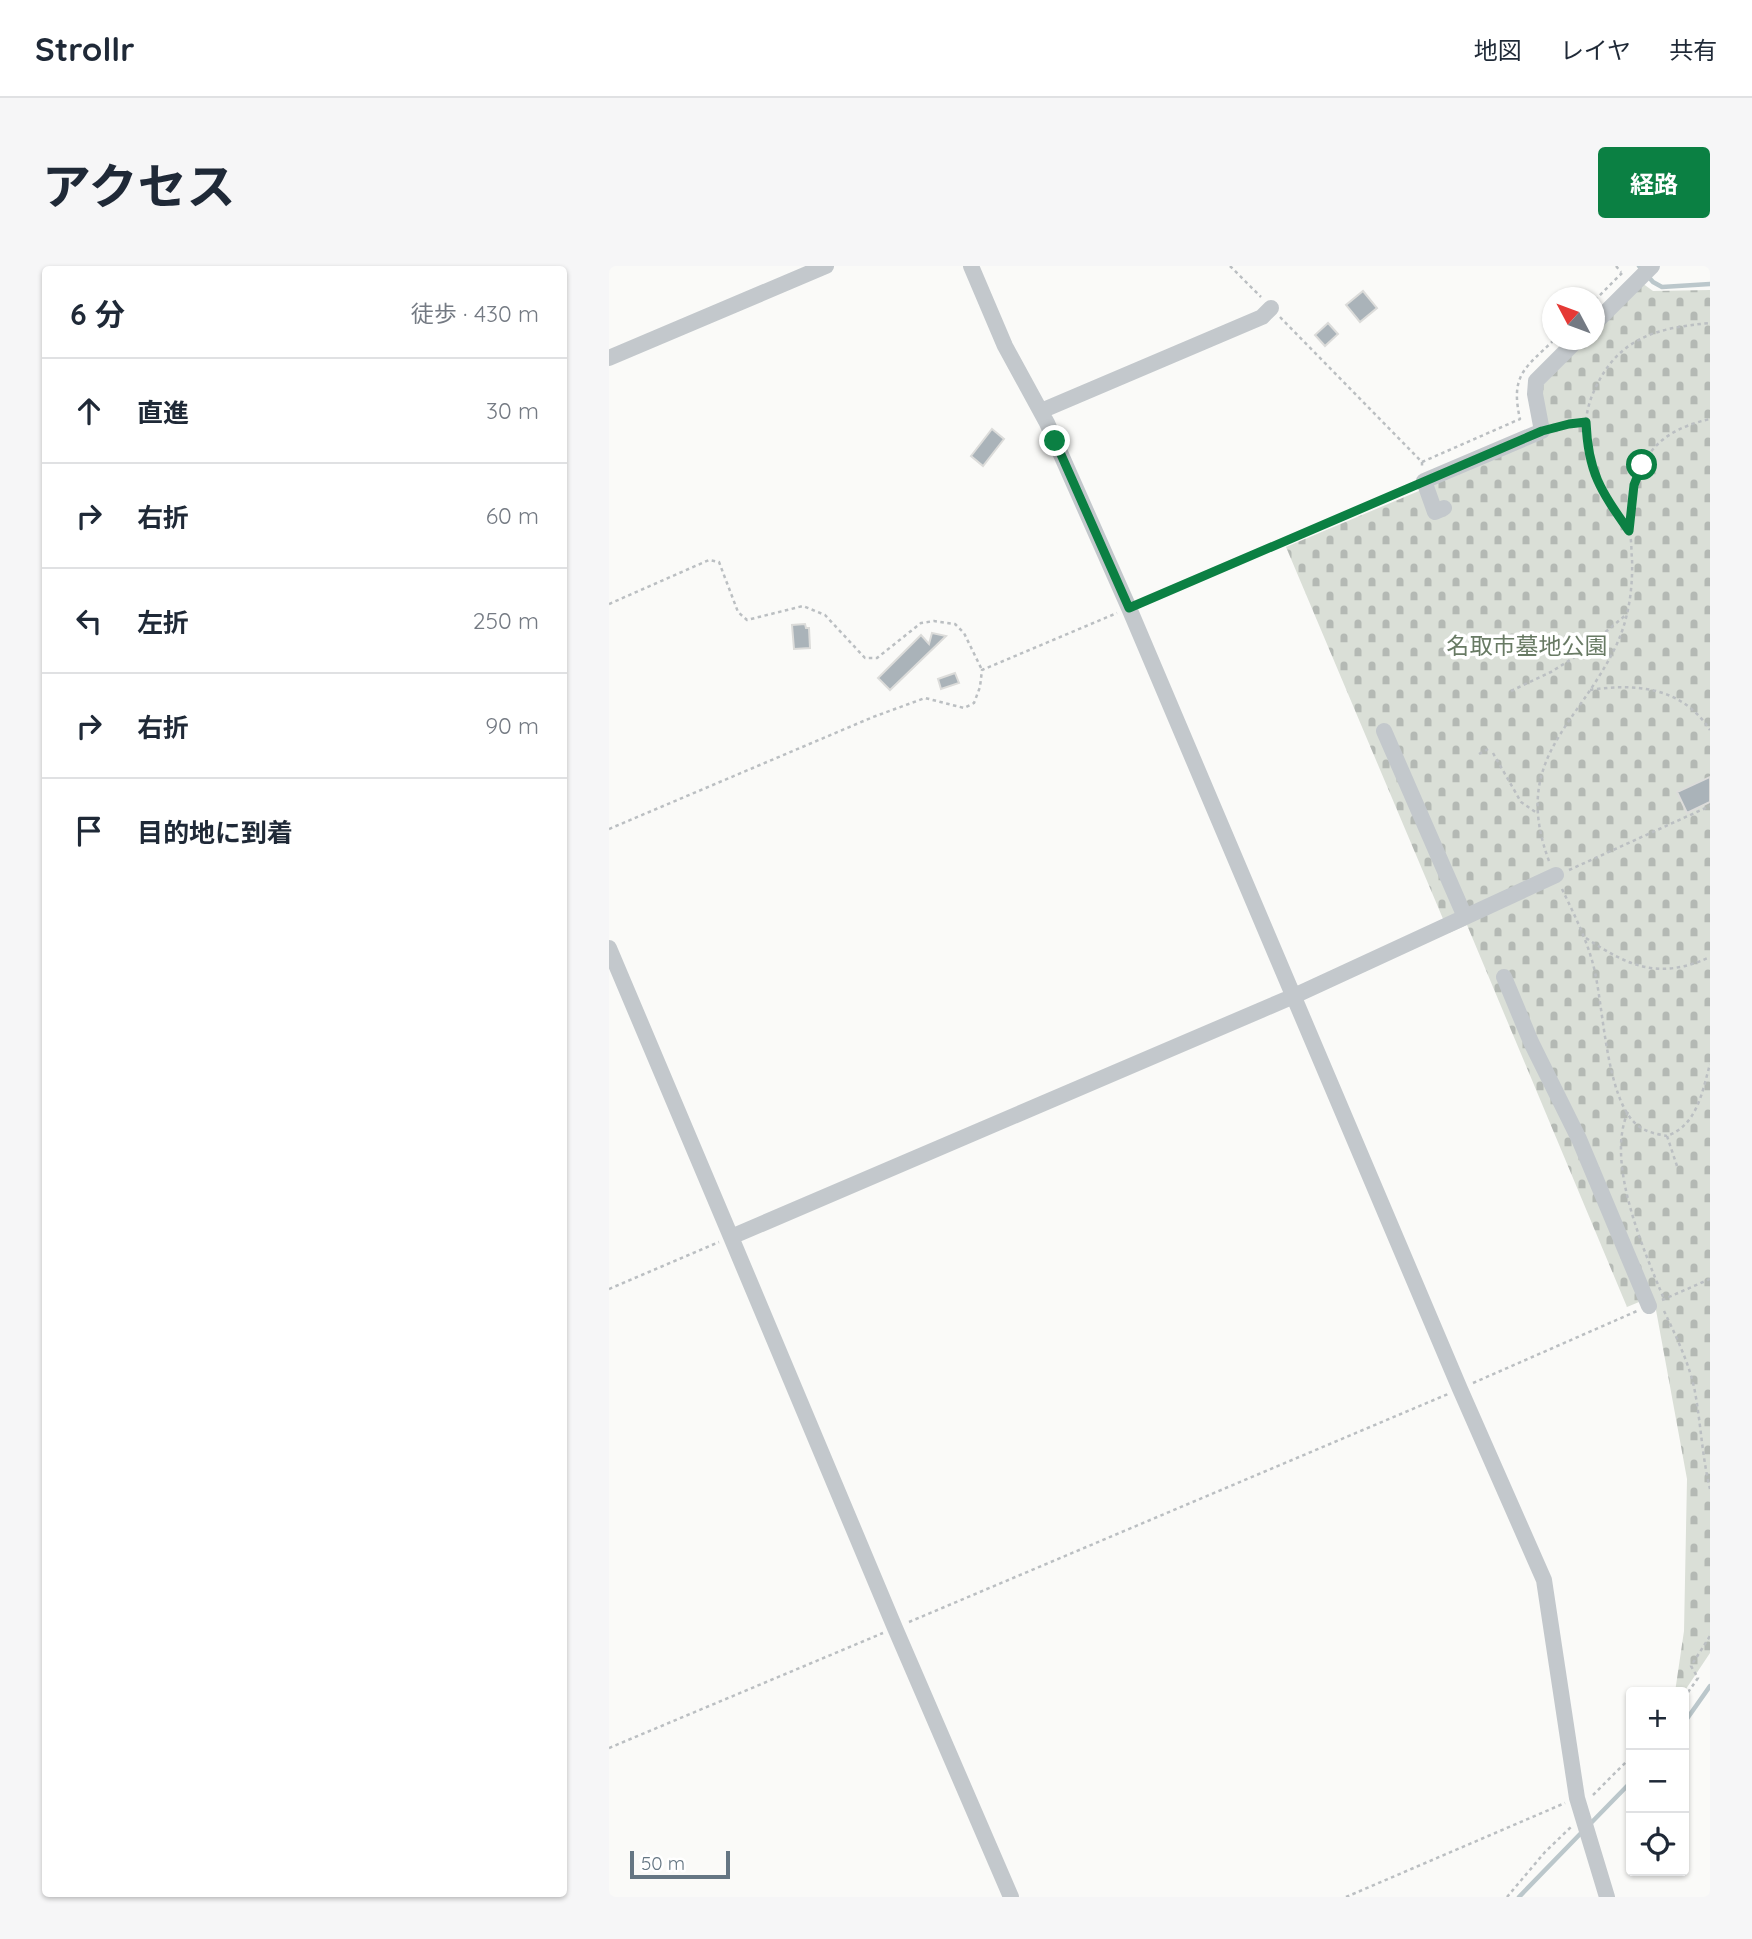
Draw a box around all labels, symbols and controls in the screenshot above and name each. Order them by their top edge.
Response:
text: Strollr [35,28,135,69]
text: 地図 [1474,35,1522,65]
text: レイヤ [1560,35,1631,65]
text: 共有 [1669,35,1717,65]
button: 経路 [1598,147,1710,218]
text: アクセス [42,155,236,216]
north arrow [1542,287,1605,350]
text: 6 分 [70,295,125,333]
text: 徒歩 · 430 m [411,299,539,328]
icon: ahead [70,392,108,430]
text: 直進 [137,396,189,429]
text: 30 m [486,396,539,425]
route end [1039,425,1070,456]
route start [1626,449,1657,480]
icon: right [70,497,108,535]
text: 右折 [137,501,189,534]
text: 60 m [486,501,539,530]
icon: left [70,602,108,640]
text: 左折 [137,606,189,639]
text: 250 m [473,606,539,635]
park label: 名取市墓地公園 [1447,631,1608,660]
icon: right [70,707,108,745]
text: 右折 [137,711,189,744]
text: 90 m [485,711,539,740]
icon: arrive [70,812,108,850]
text: 目的地に到着 [137,816,293,849]
map controls [1626,1687,1689,1876]
button: + [1626,1687,1689,1750]
button: − [1626,1750,1689,1813]
button: locate [1626,1813,1689,1876]
scale bar [630,1848,730,1880]
text: 50 m [641,1851,685,1875]

